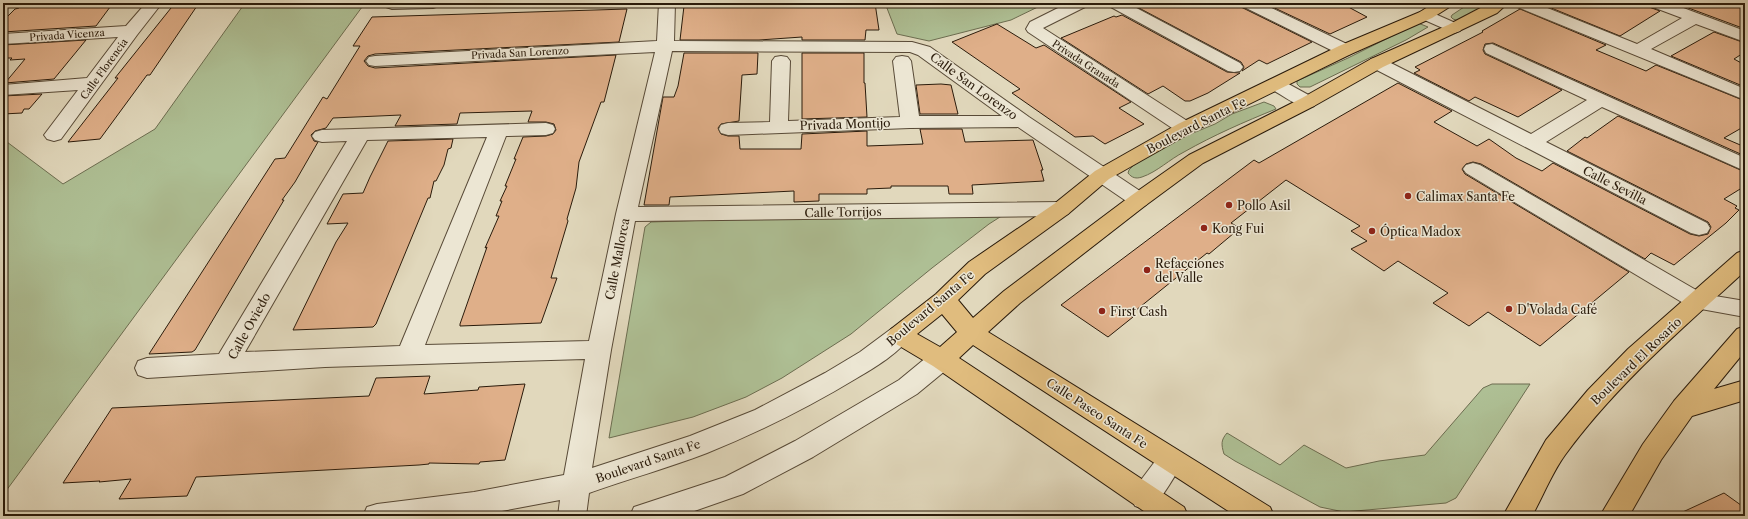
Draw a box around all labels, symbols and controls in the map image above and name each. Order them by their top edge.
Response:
street label: Privada Vicenza [29,26,106,44]
street label: Calle Florencia [77,35,131,102]
street label: Privada Granada [1050,37,1123,91]
street label: Privada San Lorenzo [471,44,569,62]
street label: Calle San Lorenzo [927,49,1021,123]
street label: Boulevard Santa Fe [1144,93,1249,157]
street label: Privada Montijo [799,115,891,133]
street label: Calle Sevilla [1580,162,1650,208]
place label: Calimax Santa Fe [1416,189,1515,204]
marker: Calimax Santa Fe [1403,191,1413,201]
place label: Pollo Asil [1237,198,1291,213]
marker: Pollo Asil [1224,200,1234,210]
street label: Calle Torrijos [804,204,882,220]
street label: Calle Mallorca [602,216,632,301]
place label: Kong Fui [1212,221,1264,236]
marker: Kong Fui [1199,223,1209,233]
place label: Óptica Madox [1380,223,1461,239]
marker: Óptica Madox [1367,226,1377,236]
place label: Refacciones del Valle [1155,256,1224,285]
marker: Refacciones del Valle [1142,265,1152,275]
street label: Boulevard Santa Fe [883,267,977,349]
street label: Calle Oviedo [224,290,274,362]
place label: D'Volada Café [1517,302,1598,317]
place label: First Cash [1110,304,1168,319]
marker: D'Volada Café [1504,304,1514,314]
marker: First Cash [1097,306,1107,316]
street label: Boulevard El Rosario [1588,314,1684,408]
street label: Calle Paseo Santa Fe [1044,375,1151,452]
street label: Boulevard Santa Fe [594,436,703,486]

